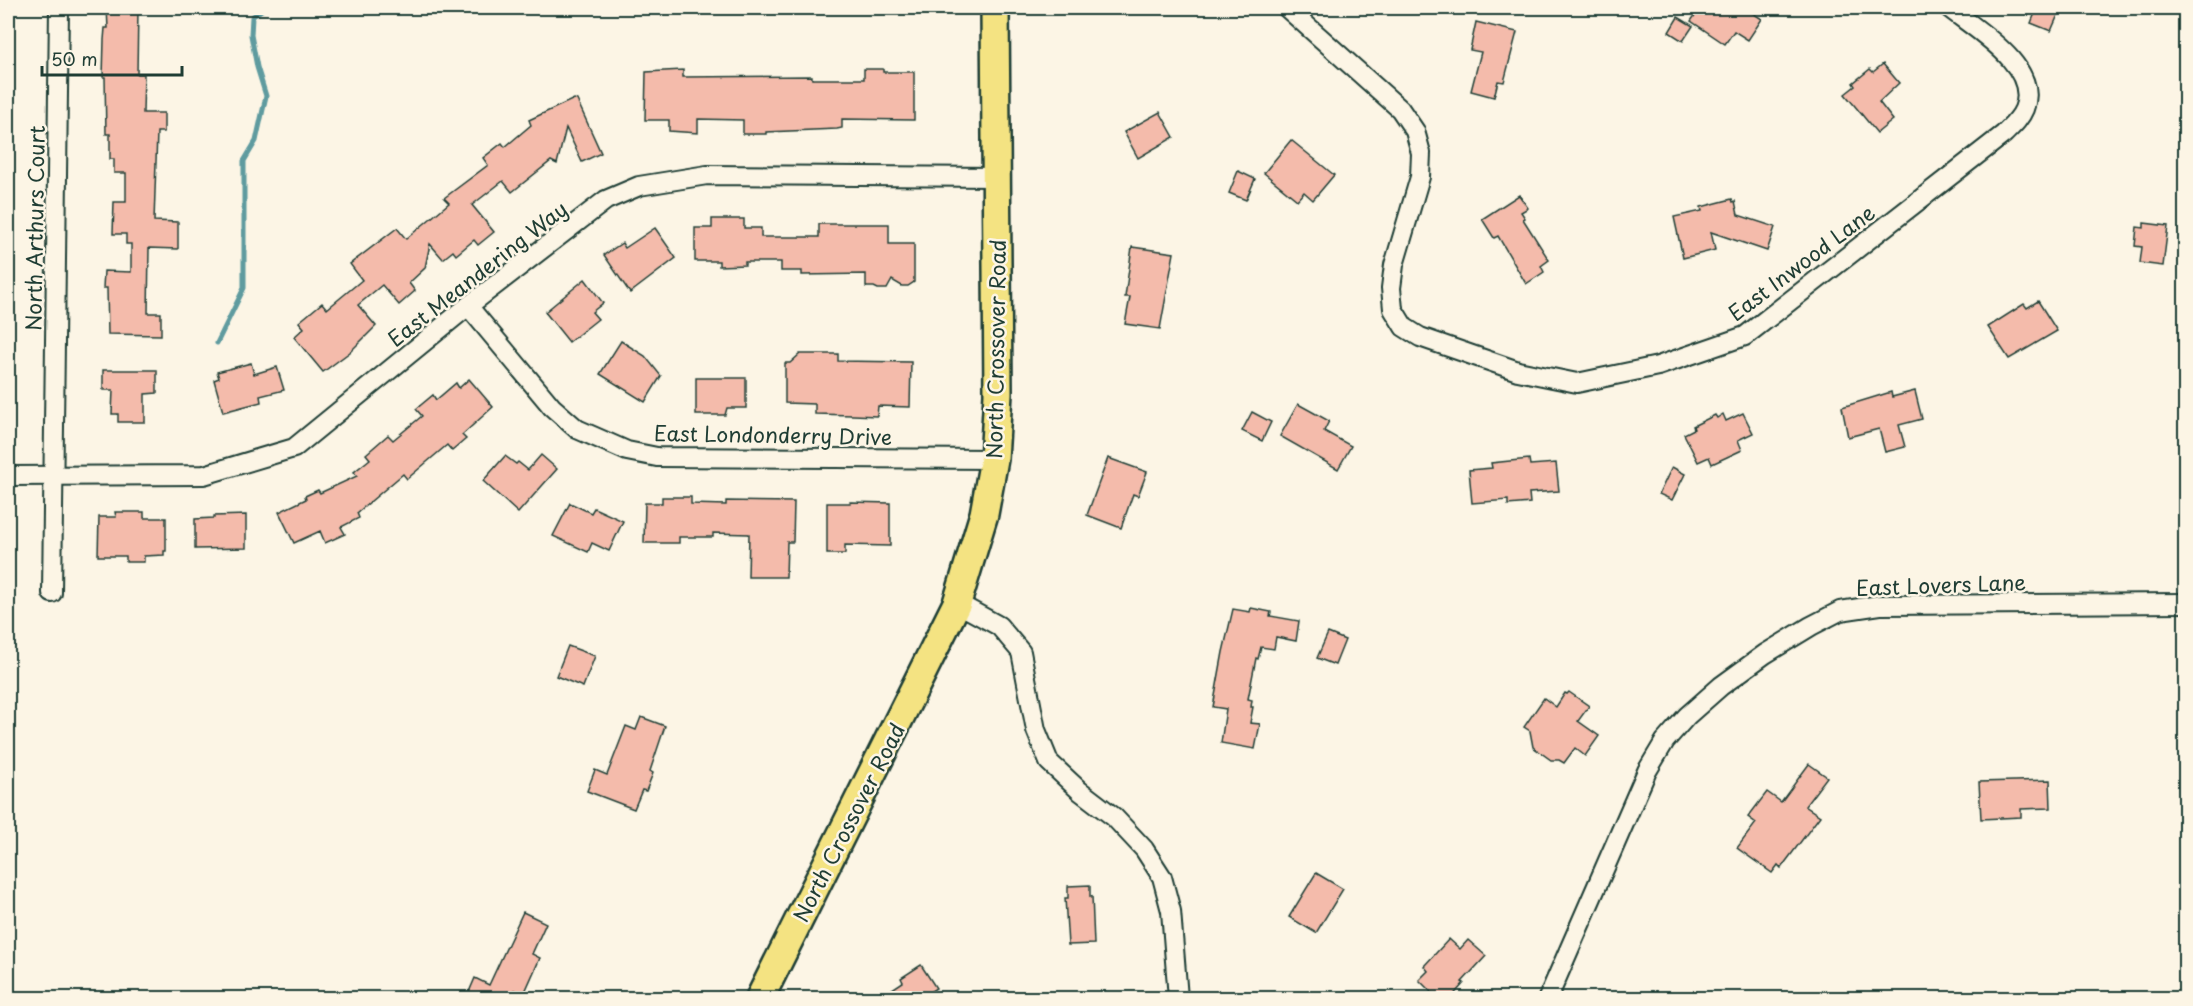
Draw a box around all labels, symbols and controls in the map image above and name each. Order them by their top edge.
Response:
scale bar [42,39,182,77]
text: 50 m [51,45,98,72]
street label: North Arthurs Court [16,125,52,331]
street label: East Meandering Way [380,192,574,354]
street label: East Inwood Lane [1721,196,1881,328]
street label: North Crossover Road [977,239,1013,459]
street label: East Londonderry Drive [654,416,892,452]
street label: East Lovers Lane [1855,565,2027,603]
street label: North Crossover Road [784,717,912,927]

